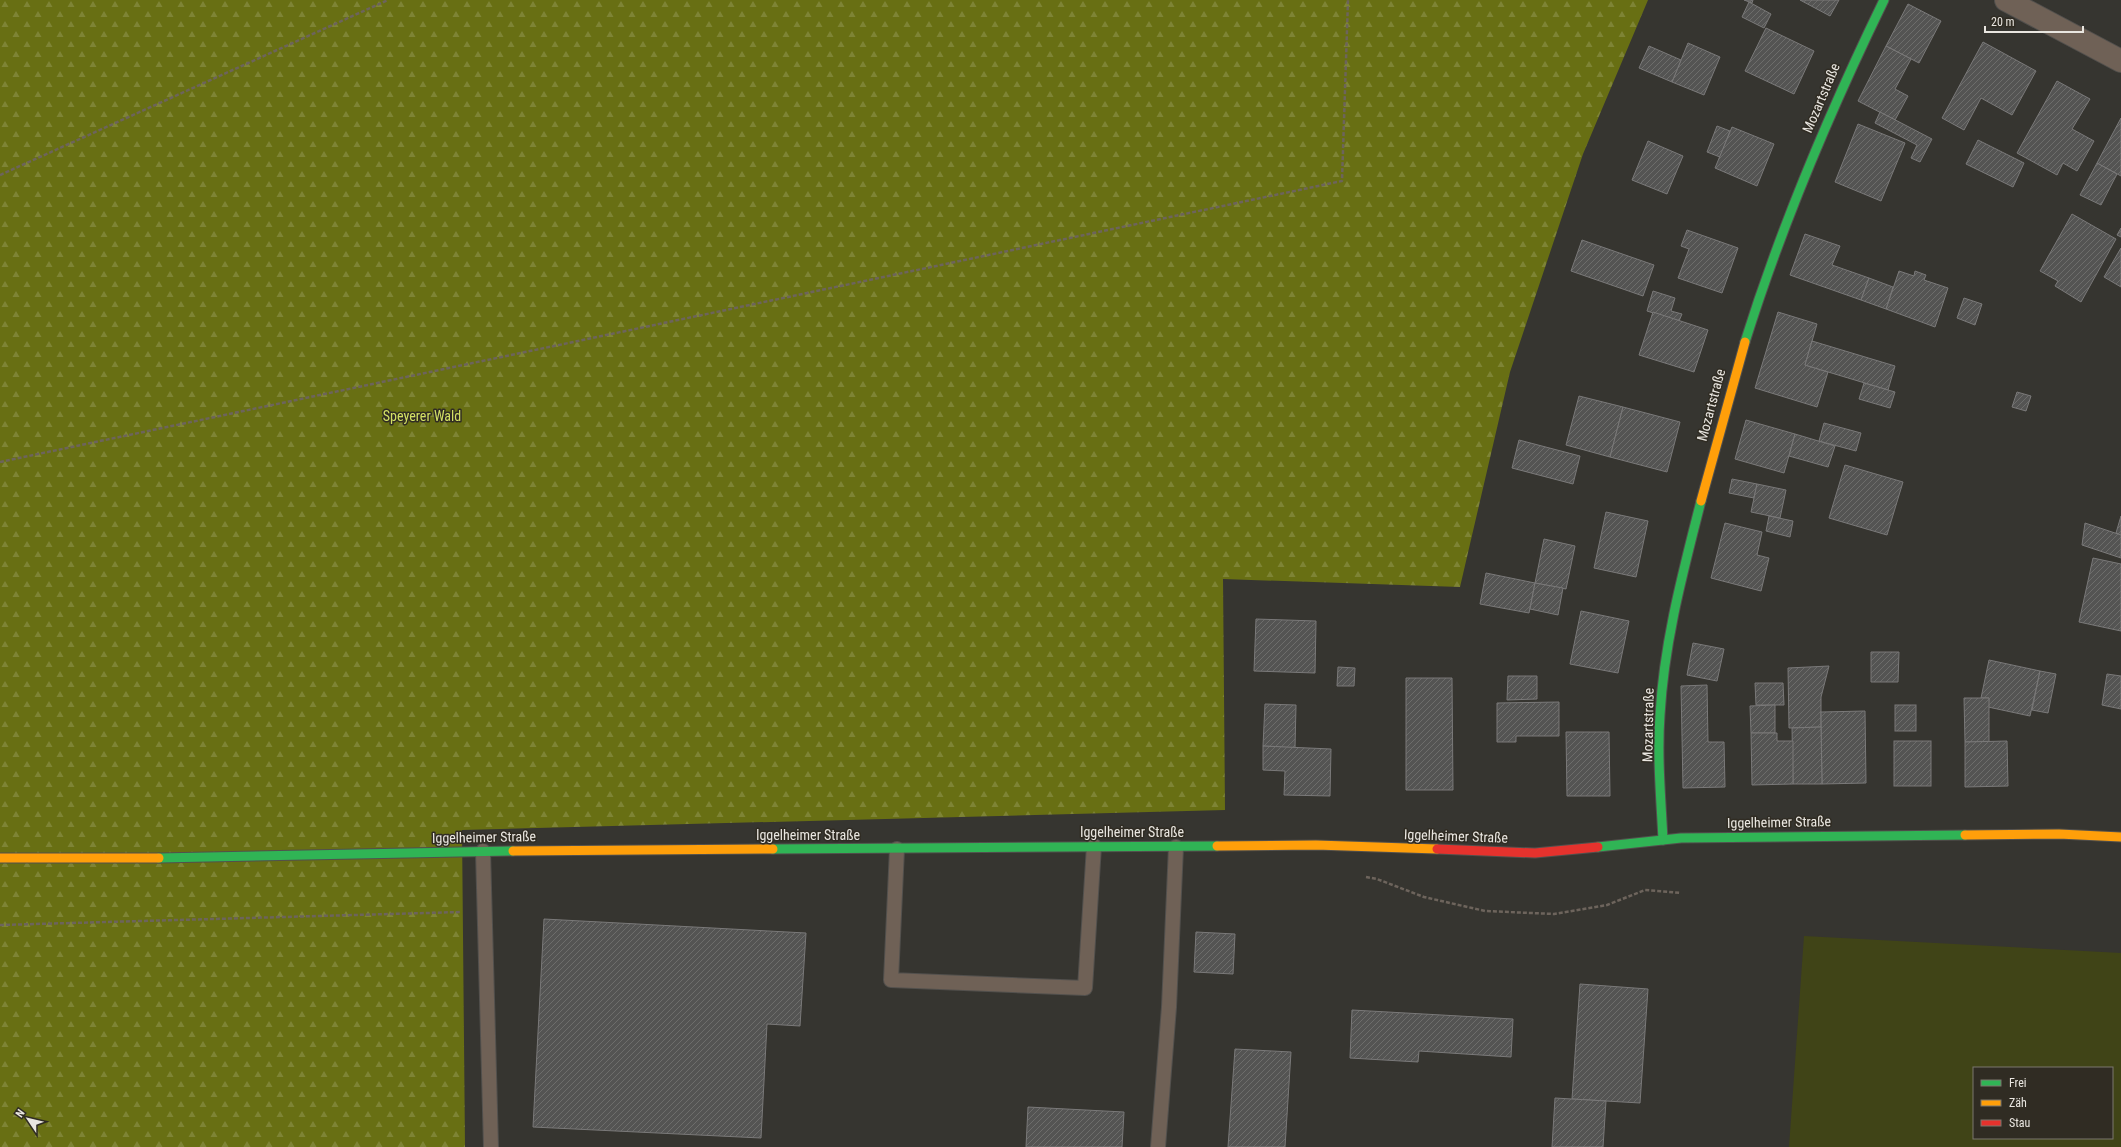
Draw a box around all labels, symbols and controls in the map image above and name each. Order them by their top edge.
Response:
scale bar [1985,8,2083,34]
text: 20 m [1991,15,2015,29]
street label: Mozartstraße [1799,60,1843,135]
street label: Mozartstraße [1694,367,1728,443]
park label: Speyerer Wald [383,408,461,424]
street label: Mozartstraße [1639,687,1657,762]
street label: Iggelheimer Straße [1727,813,1832,831]
street label: Iggelheimer Straße [1080,824,1185,840]
street label: Iggelheimer Straße [1404,826,1509,846]
street label: Iggelheimer Straße [756,827,861,843]
street label: Iggelheimer Straße [432,828,537,846]
legend [1973,1067,2113,1139]
text: Frei [2009,1076,2027,1090]
text: Zäh [2009,1096,2027,1110]
north arrow [8,1099,48,1139]
text: N [13,1107,28,1120]
text: Stau [2009,1116,2031,1130]

